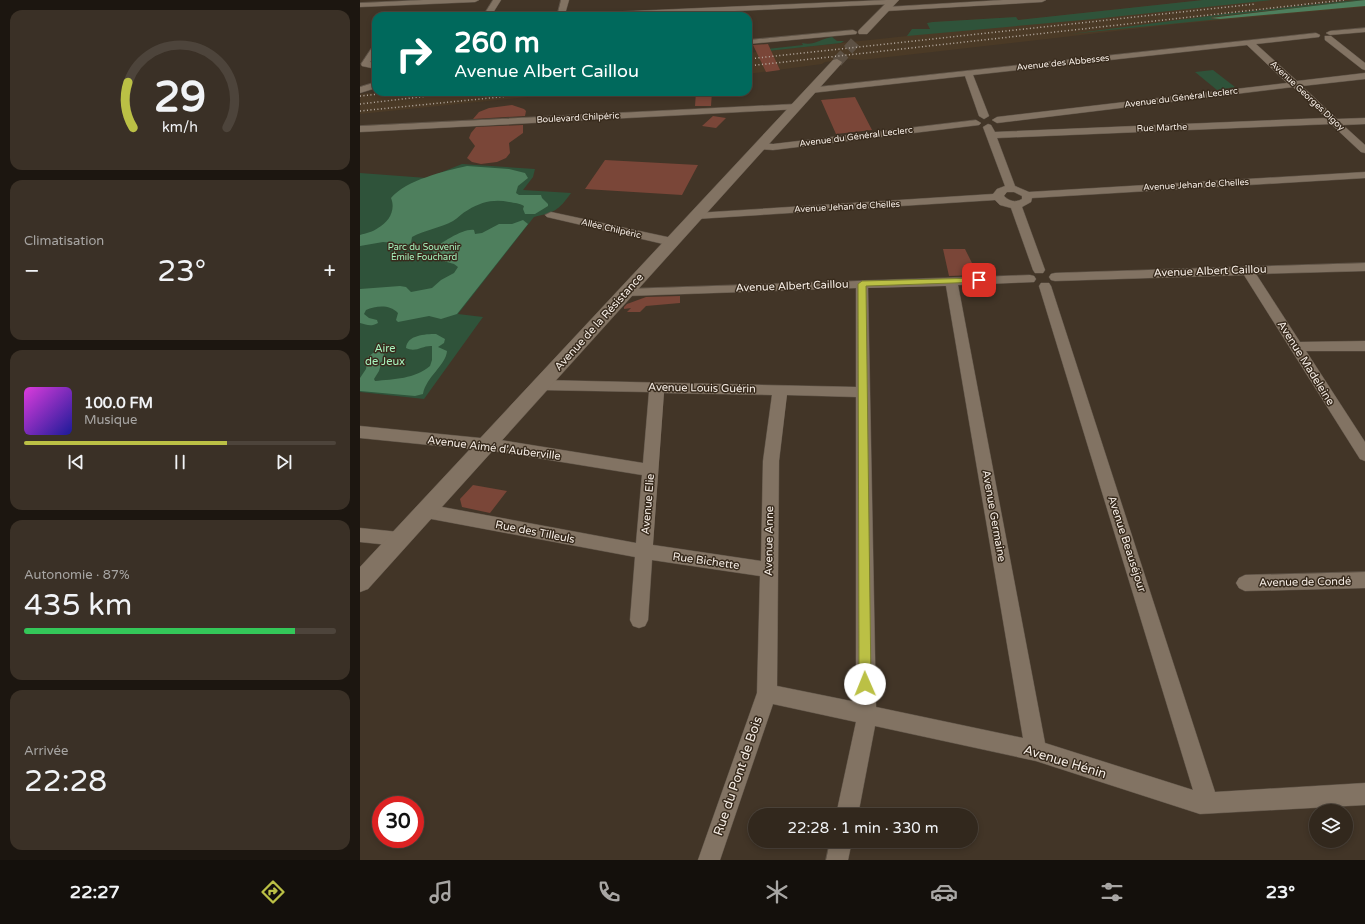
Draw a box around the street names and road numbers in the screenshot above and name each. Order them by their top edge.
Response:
street label: Avenue des Abbesses [1016,53,1110,73]
street label: Avenue Georges Digoy [1268,59,1347,133]
street label: Avenue du Général Leclerc [1124,86,1239,110]
street label: Boulevard Chilpéric [536,110,620,126]
street label: Rue Marthe [1137,122,1187,134]
street label: Avenue du Général Leclerc [799,125,914,149]
street label: Avenue Jehan de Chelles [1143,177,1249,193]
street label: Avenue Jehan de Chelles [794,199,900,215]
street label: Allée Chilpéric [580,217,642,241]
street label: Avenue Albert Caillou [1153,263,1267,279]
street label: Avenue de la Résistance [552,271,646,373]
street label: Avenue Albert Caillou [735,278,849,294]
street label: Avenue Madeleine [1275,318,1337,408]
street label: Avenue Louis Guérin [648,381,756,395]
street label: Avenue Aimé d'Auberville [427,433,561,463]
street label: Avenue Germaine [980,469,1008,563]
street label: Avenue Elie [639,473,657,535]
street label: Avenue Beauséjour [1105,494,1149,595]
street label: Avenue Anne [762,506,776,576]
street label: Rue des Tilleuls [494,518,576,546]
street label: Rue Bichette [672,550,740,572]
street label: Avenue de Condé [1259,575,1351,589]
street label: Rue du Pont de Bois [710,714,766,838]
street label: Avenue Hénin [1022,742,1108,782]

